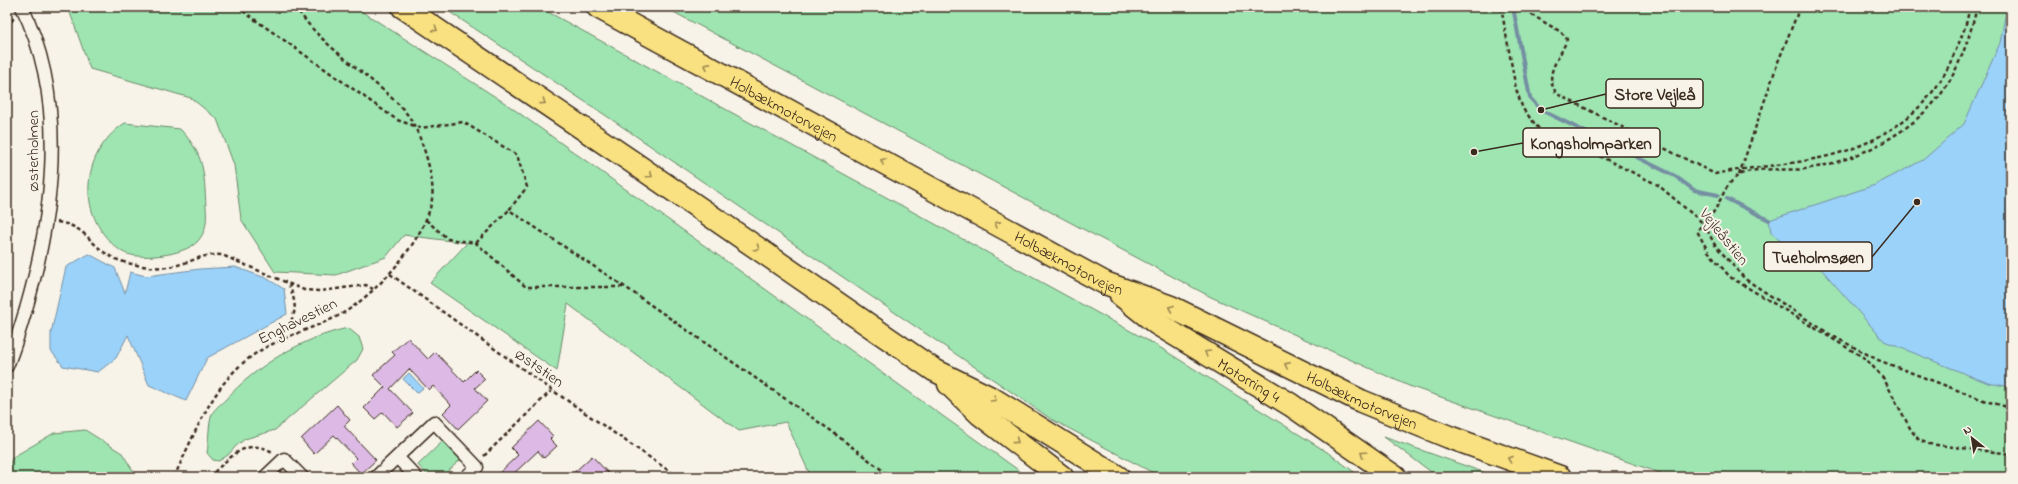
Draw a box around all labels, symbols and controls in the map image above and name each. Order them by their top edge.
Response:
one-way arrow [431,24,438,32]
one-way arrow [704,63,712,70]
street label: Holbækmotorvejen [725,71,842,149]
callout: Store Vejleå [1606,79,1703,108]
text: Store Vejleå [1614,83,1696,108]
one-way arrow [539,97,546,105]
street label: Østerholmen [22,110,46,192]
callout: Kongsholmparken [1523,128,1660,157]
text: Kongsholmparken [1530,132,1652,159]
one-way arrow [880,159,887,166]
one-way arrow [646,170,653,177]
street label: Vejleåstien [1692,203,1754,271]
one-way arrow [994,221,1001,228]
street label: Holbækmotorvejen [1009,226,1126,303]
callout: Tueholmsøen [1764,242,1872,271]
one-way arrow [753,243,760,250]
text: Tueholmsøen [1772,246,1865,271]
street label: Enghavestien [254,292,342,351]
one-way arrow [1167,305,1175,313]
street label: Øststien [509,343,569,394]
one-way arrow [1204,350,1211,358]
street label: Motorring 4 [1212,353,1285,410]
one-way arrow [1284,362,1292,370]
street label: Holbækmotorvejen [1301,366,1421,437]
one-way arrow [990,395,997,402]
north arrow [1952,418,1992,458]
text: N [1960,421,1975,439]
one-way arrow [1011,436,1018,443]
one-way arrow [1360,452,1367,459]
one-way arrow [1507,456,1514,464]

